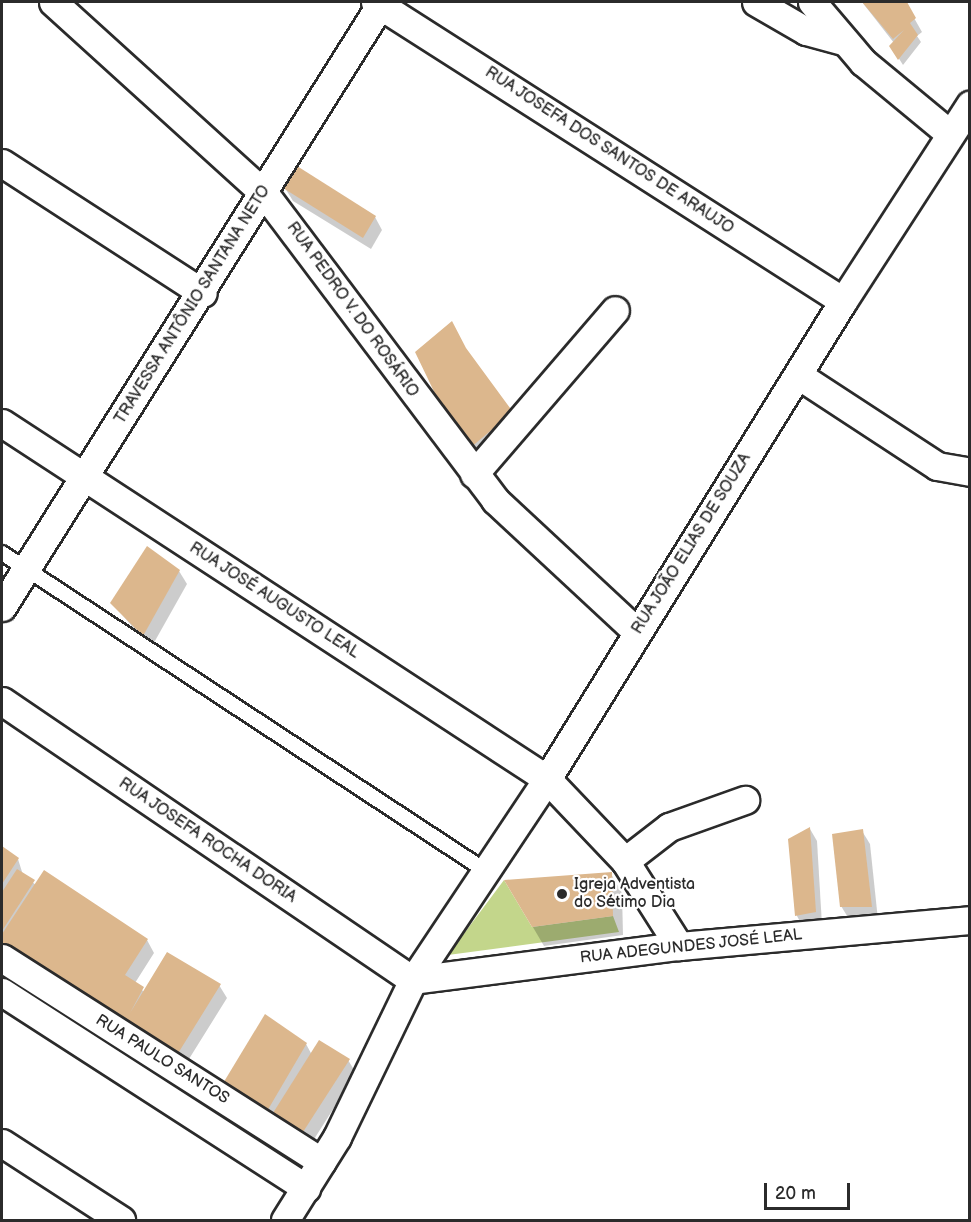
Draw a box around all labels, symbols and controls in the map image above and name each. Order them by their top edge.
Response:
street label: RUA JOSEFA DOS SANTOS DE ARAUJO [481,63,737,239]
street label: TRAVESSA ANTÔNIO SANTANA NETO [111,182,275,428]
street label: RUA PEDRO V. DO ROSÁRIO [282,219,422,401]
street label: RUA JOÃO ELIAS DE SOUZA [628,450,756,638]
street label: RUA JOSÉ AUGUSTO LEAL [185,539,363,663]
street label: RUA JOSEFA ROCHA DORIA [114,774,300,908]
place label: Igreja Adventista do Sétimo Dia [574,875,695,913]
marker: Igreja Adventista do Sétimo Dia [555,887,569,901]
street label: RUA ADEGUNDES JOSÉ LEAL [579,926,803,968]
street label: RUA PAULO SANTOS [92,1011,232,1109]
scale bar [767,1171,852,1209]
text: 20 m [775,1183,816,1204]

